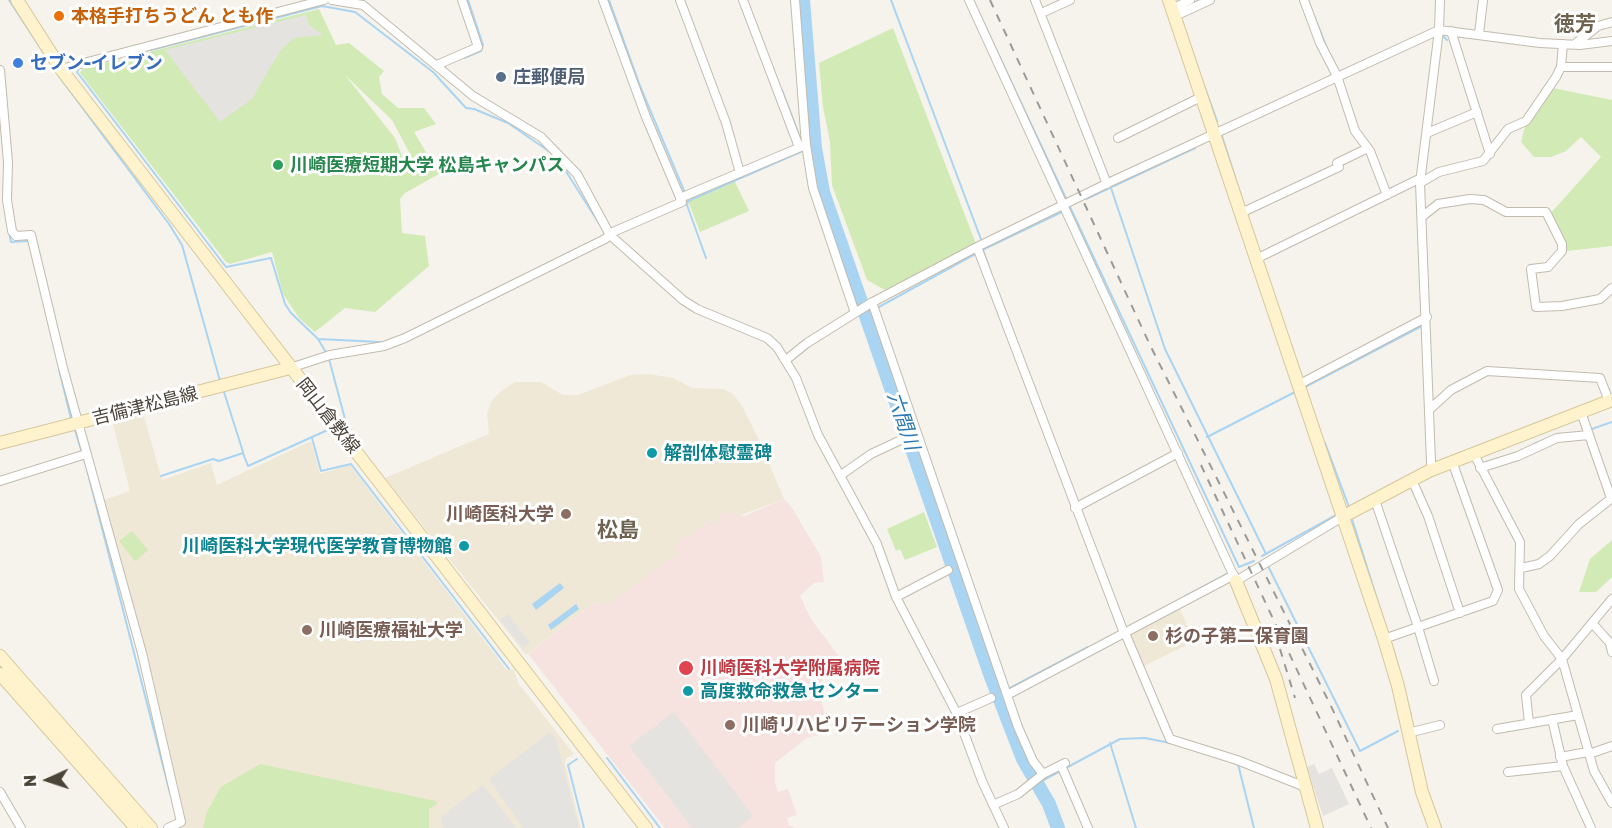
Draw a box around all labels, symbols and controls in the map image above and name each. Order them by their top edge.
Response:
place label: 本格手打ちうどん とも作 [71,5,273,27]
marker: 本格手打ちうどん とも作 [52,9,66,23]
district label: 徳芳 [1554,11,1596,37]
place label: セブン-イレブン [30,52,163,74]
marker: セブン-イレブン [11,56,25,70]
place label: 庄郵便局 [513,66,585,88]
marker: 庄郵便局 [494,70,508,84]
place label: 川崎医療短期大学 松島キャンパス [290,154,564,176]
marker: 川崎医療短期大学 松島キャンパス [271,158,285,172]
street label: 岡山倉敷線 [292,374,364,458]
street label: 吉備津松島線 [90,382,200,430]
water label: 六間川 [882,389,924,453]
place label: 解剖体慰霊碑 [664,442,772,464]
marker: 解剖体慰霊碑 [645,446,659,460]
place label: 川崎医科大学 [446,503,554,525]
marker: 川崎医科大学 [559,507,573,521]
district label: 松島 [597,517,639,543]
place label: 川崎医科大学現代医学教育博物館 [182,535,452,557]
marker: 川崎医科大学現代医学教育博物館 [457,539,471,553]
place label: 川崎医療福祉大学 [319,619,463,641]
marker: 川崎医療福祉大学 [300,623,314,637]
place label: 杉の子第二保育園 [1165,625,1309,647]
marker: 杉の子第二保育園 [1146,629,1160,643]
place label: 川崎医科大学附属病院 [700,657,880,679]
marker: 川崎医科大学附属病院 [677,659,695,677]
place label: 高度救命救急センター [700,680,880,702]
marker: 高度救命救急センター [681,684,695,698]
place label: 川崎リハビリテーション学院 [742,714,976,736]
marker: 川崎リハビリテーション学院 [723,718,737,732]
north arrow [18,750,78,810]
text: N [20,774,40,788]

